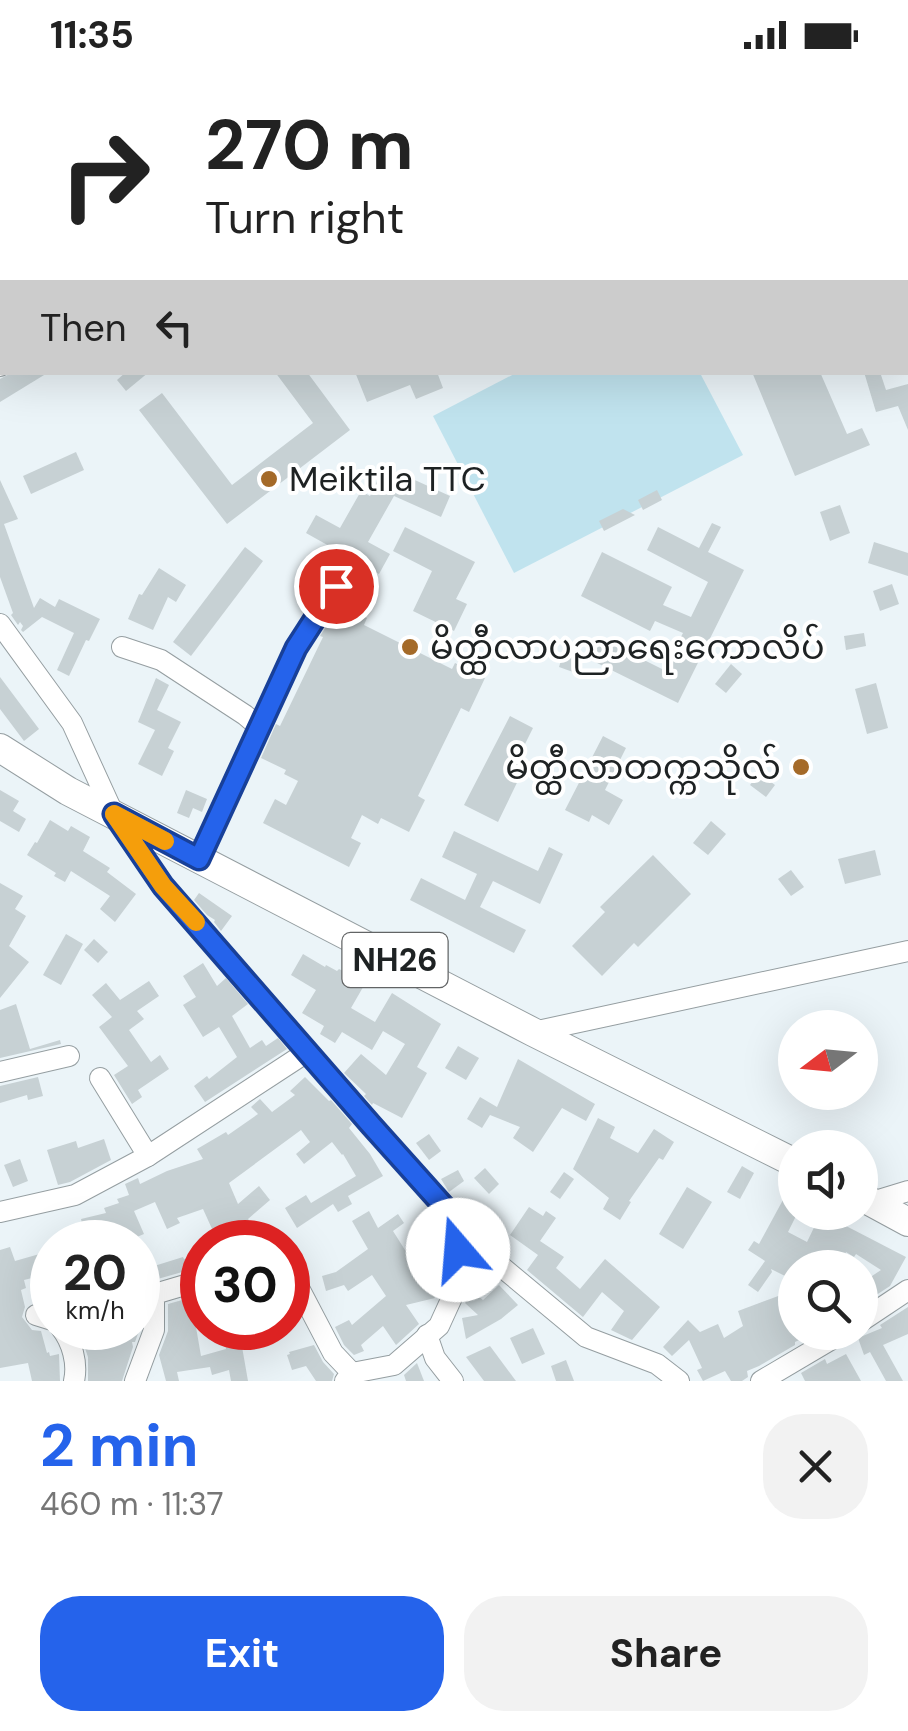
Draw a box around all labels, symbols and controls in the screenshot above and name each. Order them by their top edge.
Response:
text: 11:35 [50,10,134,60]
text: 270 m [205,100,414,191]
icon: right [40,110,170,240]
text: Turn right [205,188,404,247]
icon: left [147,300,202,355]
text: Then [40,303,127,353]
place label: Meiktila TTC [289,456,486,502]
marker: Meiktila TTC [258,468,280,490]
pin [294,544,379,629]
icon: arrive [309,559,364,614]
place label: မိတ္ထီလာပညာရေးကောလိပ် [430,623,825,675]
marker: မိတ္ထီလာပညာရေးကောလိပ် [399,636,421,658]
place label: မိတ္ထီလာတက္ကသိုလ် [505,743,781,795]
marker: မိတ္ထီလာတက္ကသိုလ် [790,756,812,778]
road number: NH26 [342,933,448,987]
north arrow [778,1010,878,1110]
map controls [778,1010,878,1350]
button: sound [778,1130,878,1230]
position arrow [406,1198,510,1302]
speed limit sign: 30 [180,1220,310,1350]
text: 20 [63,1240,127,1306]
button: search [778,1250,878,1350]
text: km/h [65,1294,125,1327]
text: 2 min [40,1406,199,1485]
button: close [763,1414,868,1519]
text: 460 m · 11:37 [40,1483,224,1525]
button: Exit [40,1596,444,1711]
button: Share [464,1596,868,1711]

